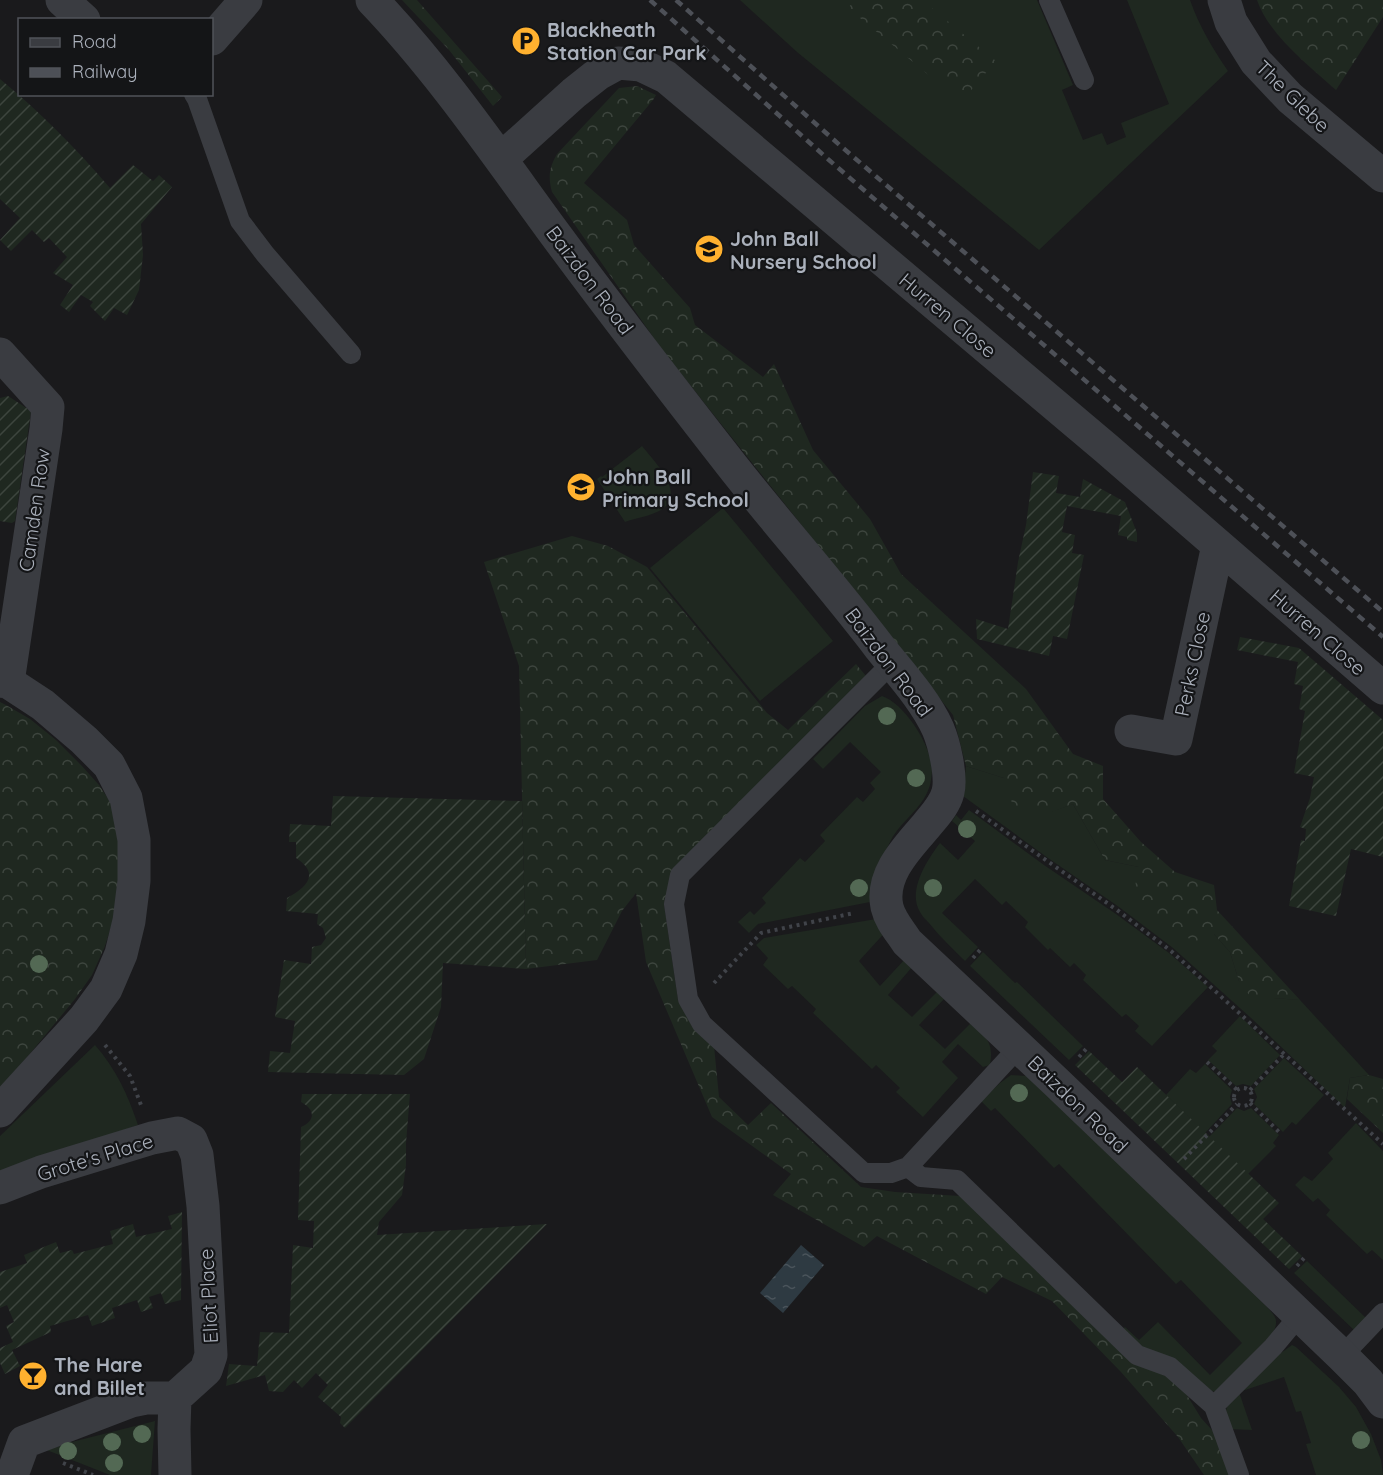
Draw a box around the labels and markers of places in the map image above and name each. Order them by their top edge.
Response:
place label: Blackheath Station Car Park [547,17,707,65]
parking icon: Blackheath Station Car Park [510,25,542,57]
place label: John Ball Nursery School [730,226,877,274]
school or university icon: John Ball Nursery School [693,233,725,265]
place label: John Ball Primary School [602,464,749,512]
school or university icon: John Ball Primary School [565,471,597,503]
place label: The Hare and Billet [54,1352,145,1400]
bar icon: The Hare and Billet [17,1360,49,1392]

